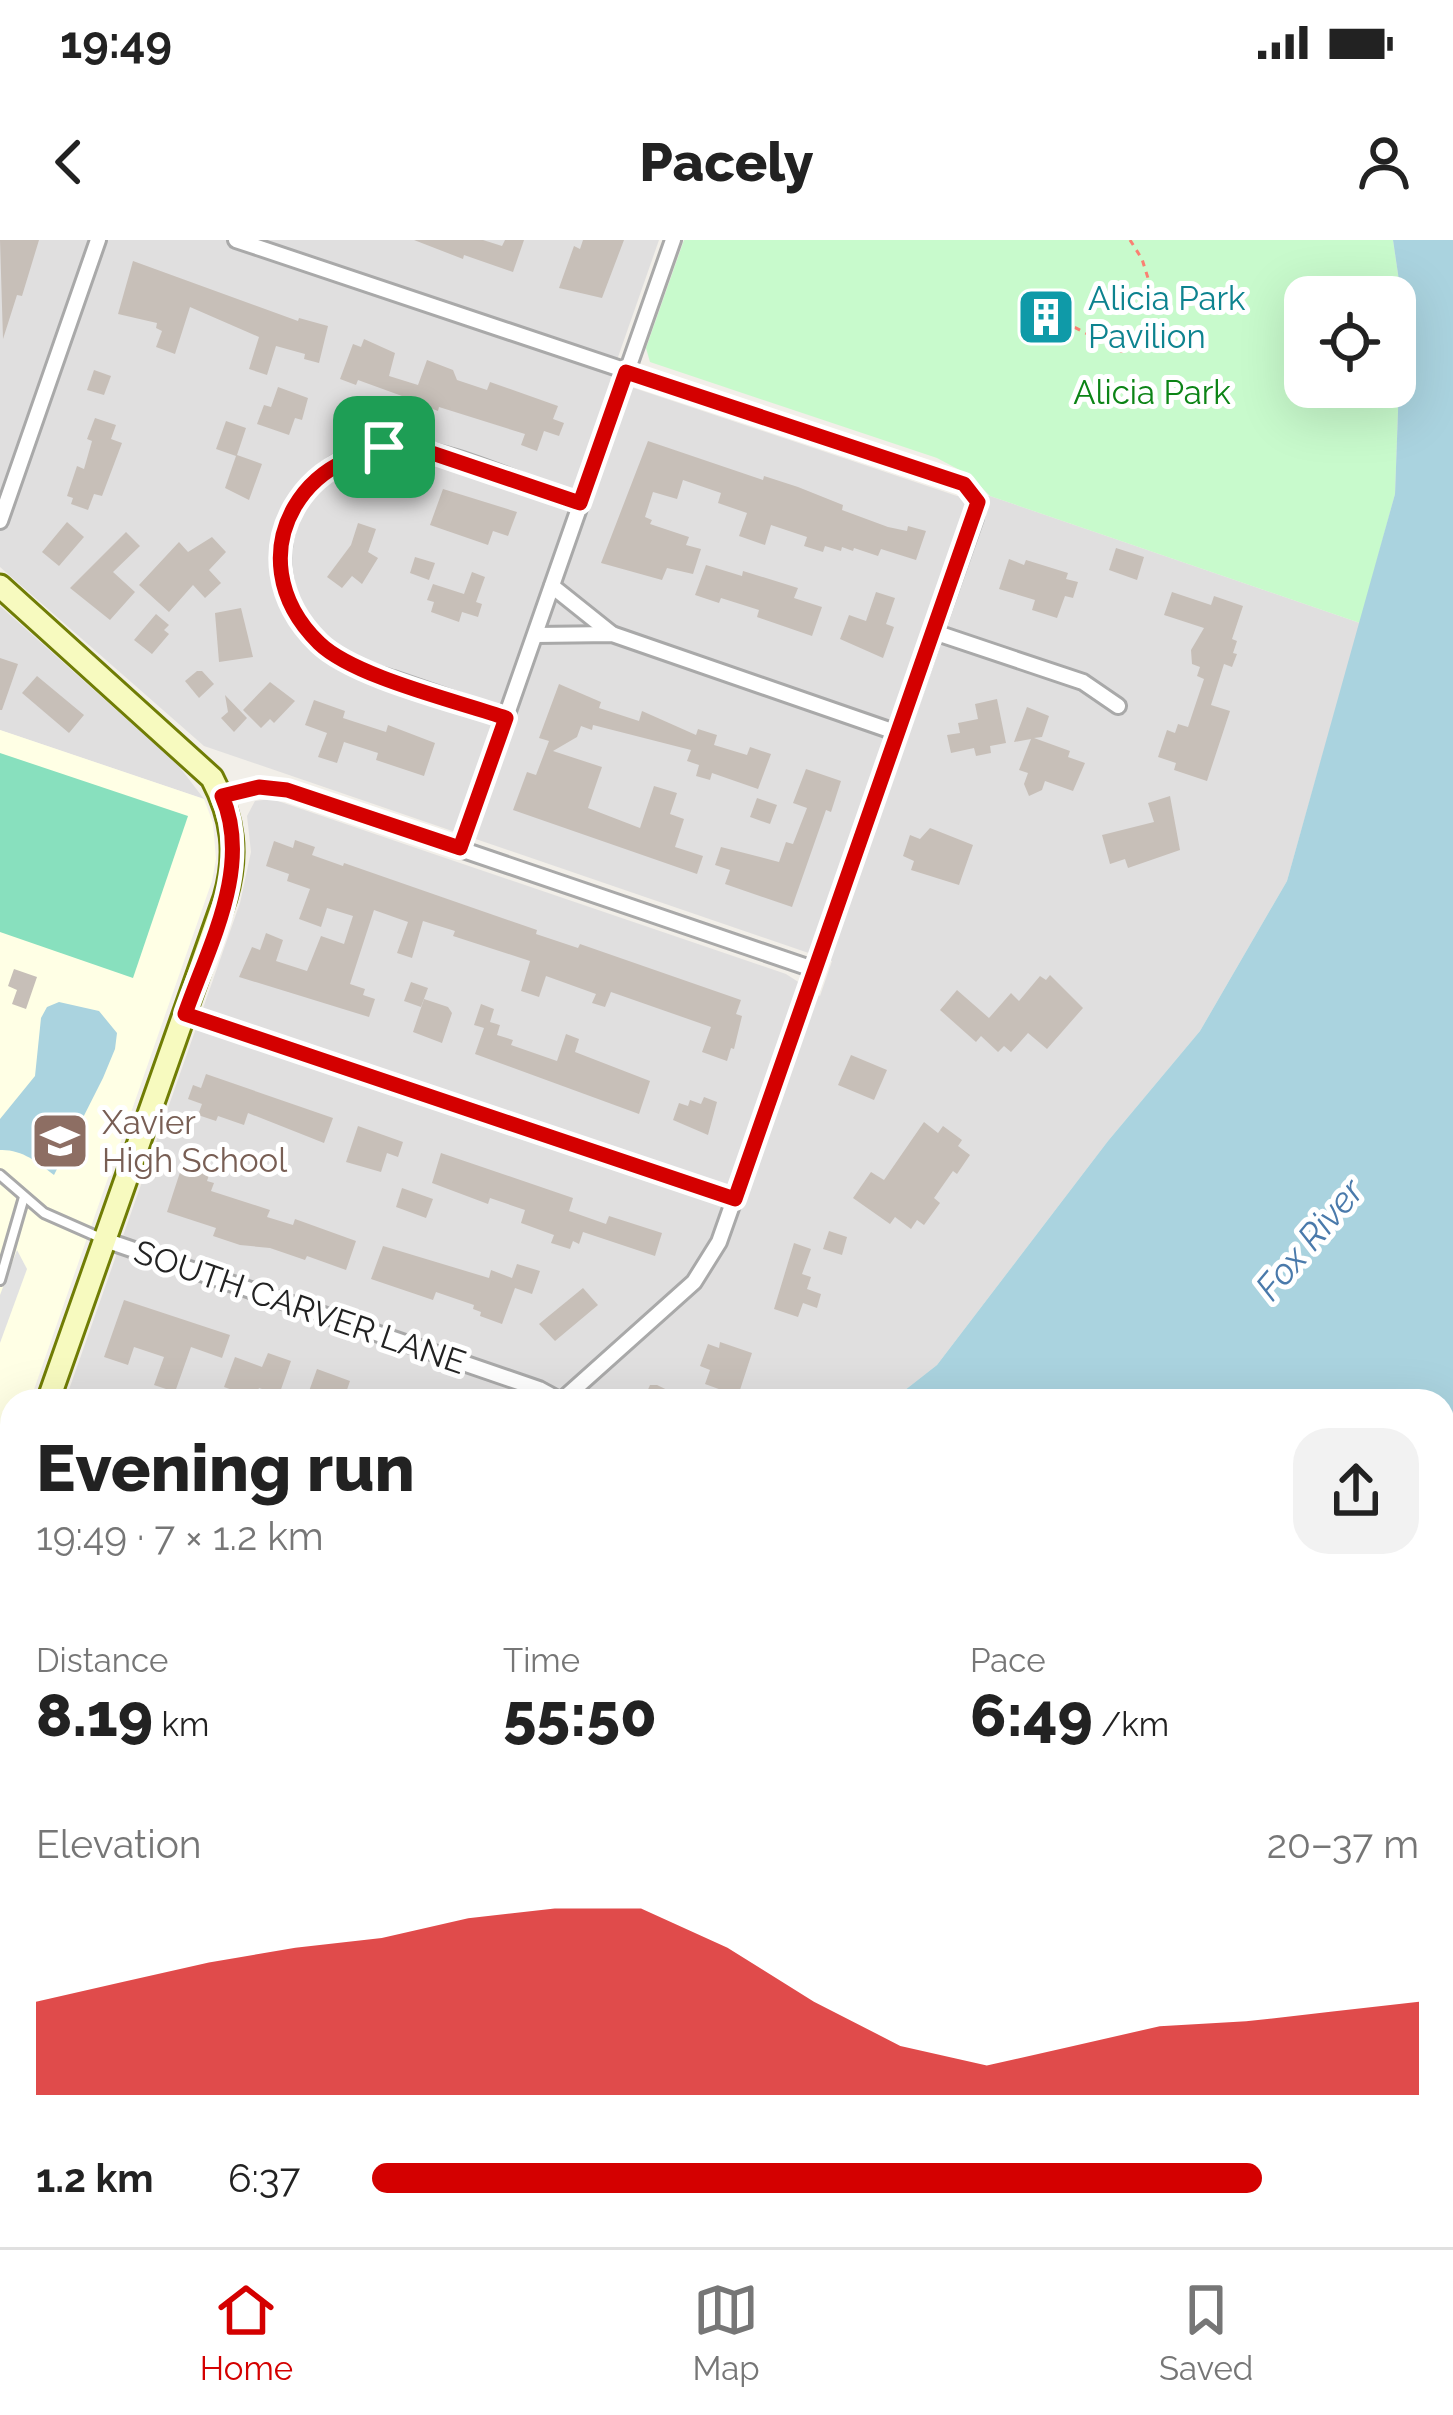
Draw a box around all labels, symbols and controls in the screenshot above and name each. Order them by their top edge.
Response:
text: 19:49 [60,16,172,69]
icon: back [36,129,102,195]
icon: person [1351,129,1417,195]
text: Pacely [639,130,814,194]
map controls [1284,276,1416,408]
button: locate [1284,276,1416,408]
place label: Alicia Park Pavilion [1088,279,1246,356]
building icon: Alicia Park Pavilion [1015,286,1077,348]
park label: Alicia Park [1073,373,1231,412]
pin [333,396,435,498]
icon: arrive [351,414,417,480]
place label: Xavier High School [102,1103,288,1180]
school or university icon: Xavier High School [29,1110,91,1172]
water label: Fox River [1246,1169,1373,1308]
street label: SOUTH CARVER LANE [129,1232,471,1382]
button: share [1293,1428,1419,1554]
text: Evening run [36,1429,415,1506]
text: 19:49 · 7 × 1.2 km [36,1513,324,1559]
text: Distance [36,1641,168,1680]
text: Time [503,1641,580,1680]
text: Pace [970,1641,1046,1680]
text: 8.19 [36,1680,153,1750]
text: 55:50 [503,1680,657,1750]
text: 6:49 [970,1680,1093,1750]
text: km [153,1705,209,1744]
text: /km [1093,1705,1169,1744]
text: Elevation [36,1821,202,1867]
text: 20–37 m [1267,1821,1419,1867]
text: 1.2 km [36,2155,153,2201]
text: 6:37 [228,2155,300,2201]
tab: Home [200,2277,293,2388]
tab: Map [692,2277,760,2388]
tab: Saved [1159,2277,1253,2388]

